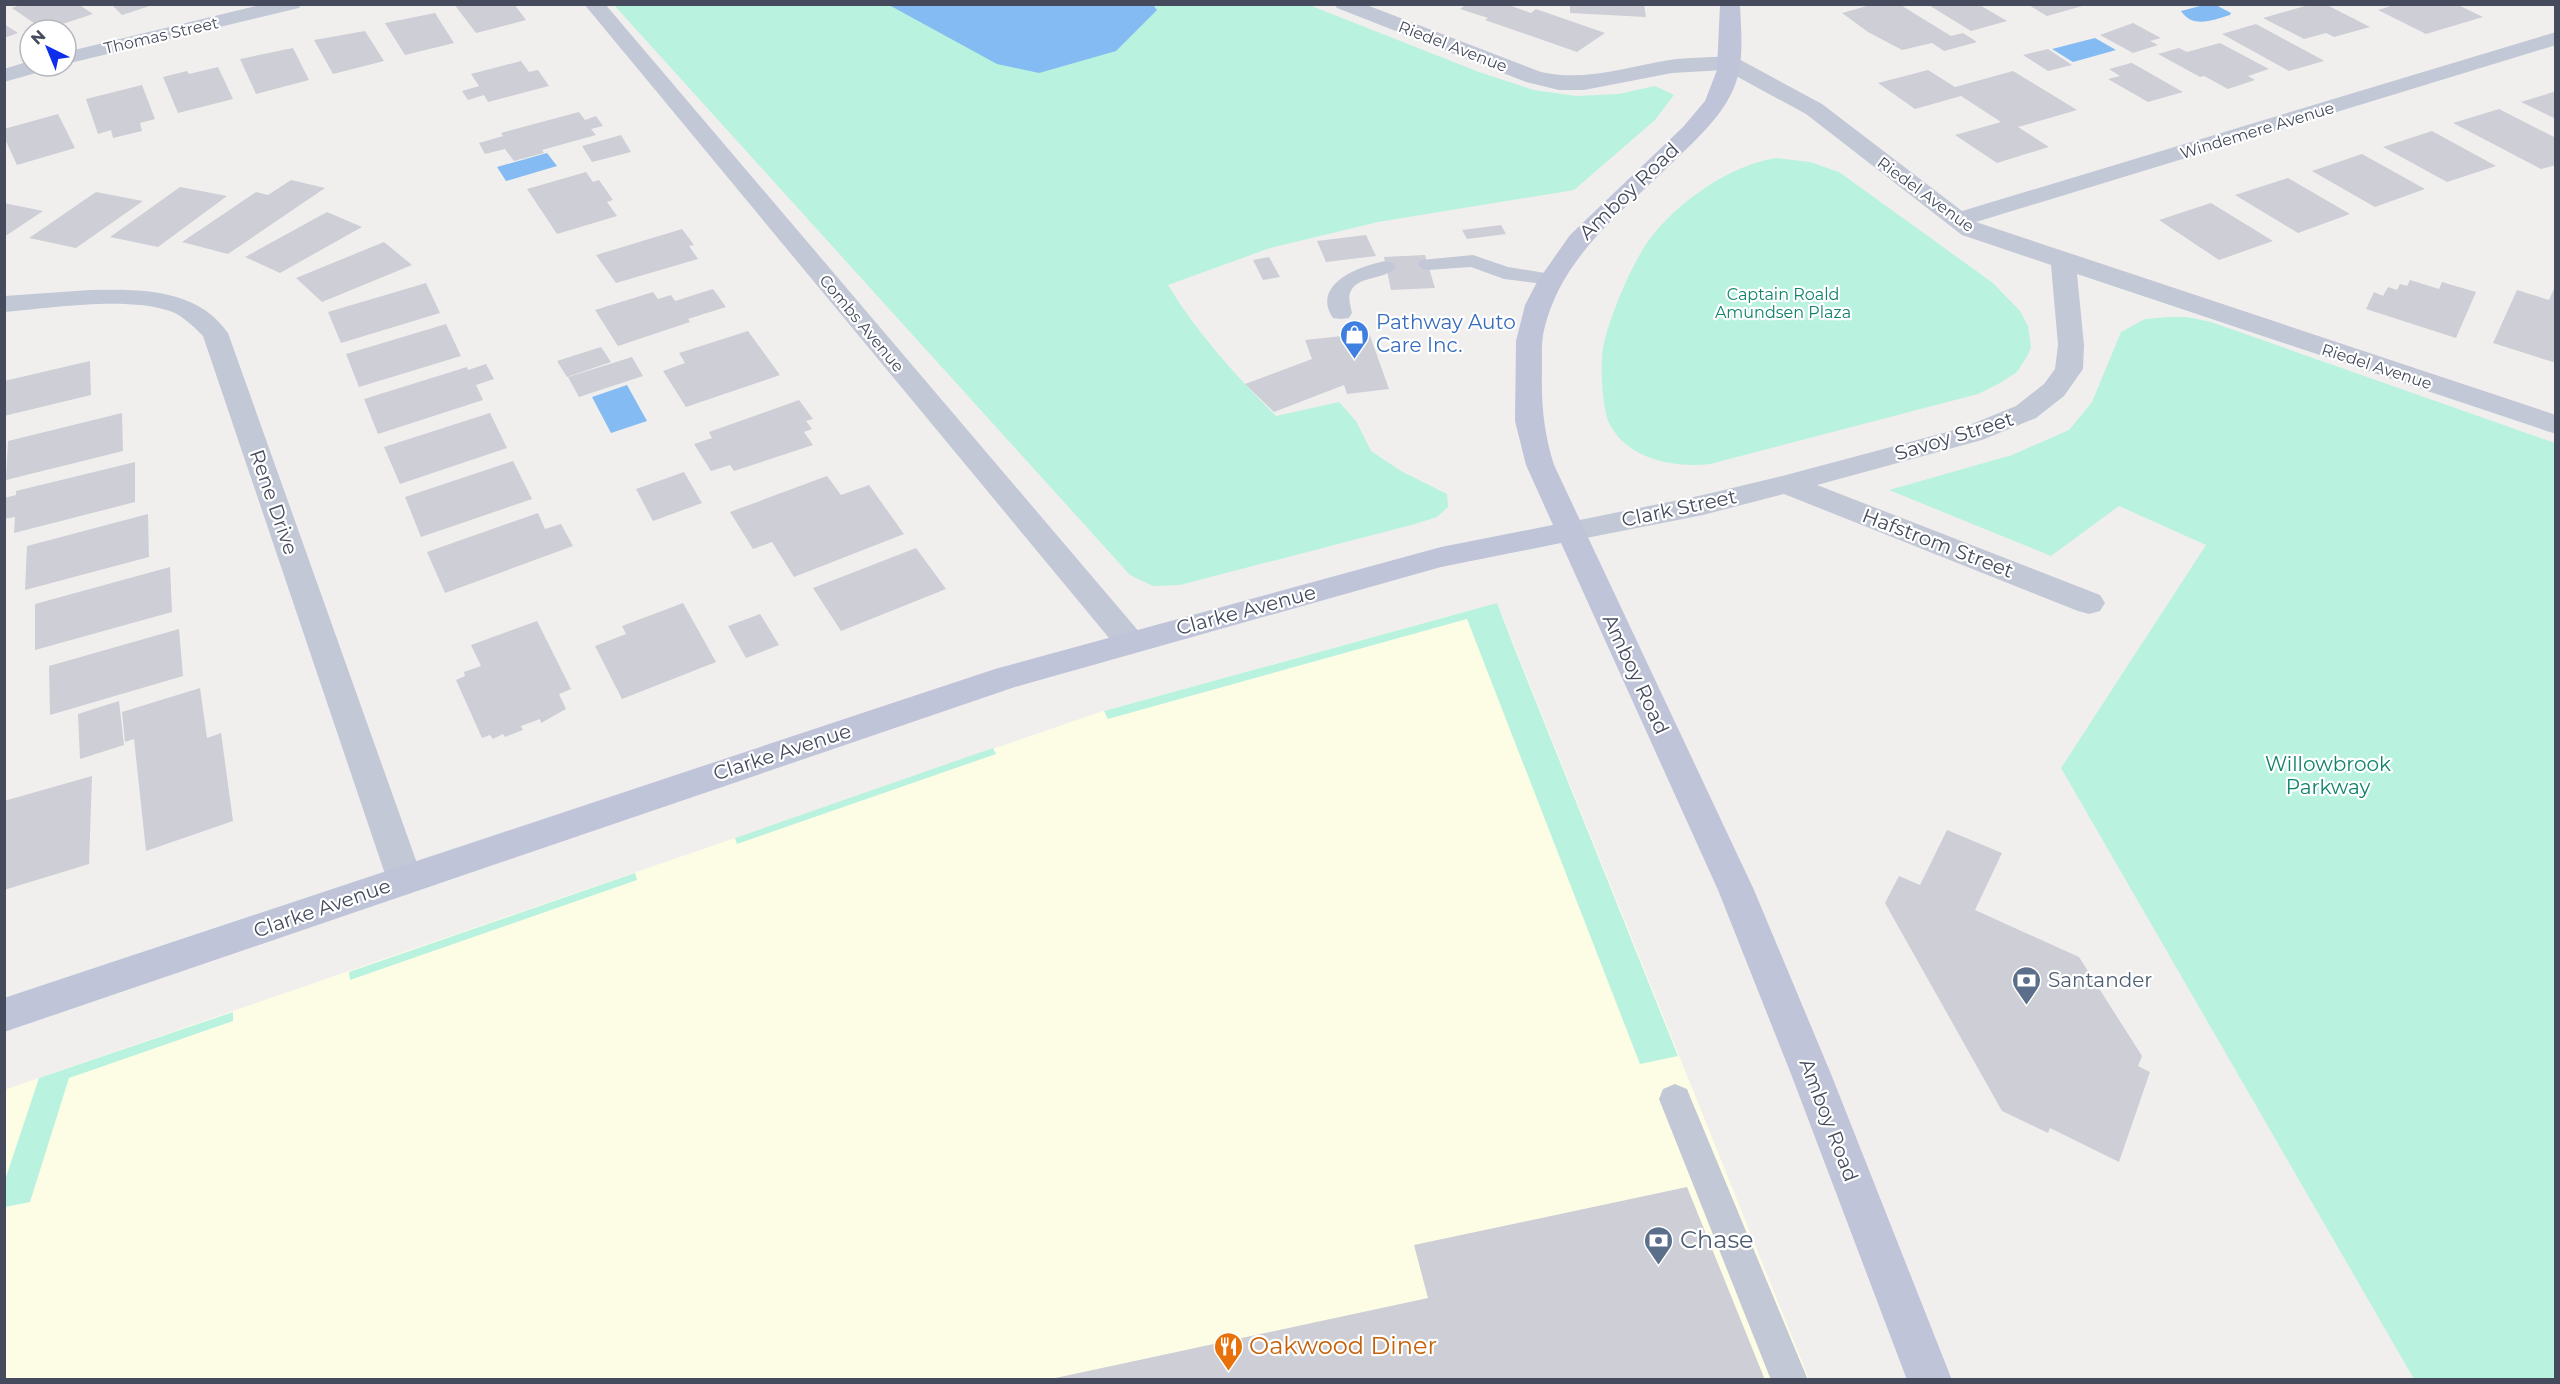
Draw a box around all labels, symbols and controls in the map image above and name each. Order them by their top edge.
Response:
street label: Thomas Street [102,13,221,58]
street label: Riedel Avenue [1396,17,1510,76]
north arrow [18,18,78,78]
text: N [27,26,49,49]
street label: Windemere Avenue [2178,98,2337,163]
street label: Amboy Road [1574,137,1684,245]
street label: Riedel Avenue [1874,153,1978,236]
street label: Combs Avenue [815,271,908,376]
park label: Captain Roald Amundsen Plaza [1715,285,1851,322]
place label: Pathway Auto Care Inc. [1376,310,1516,357]
shop icon: Pathway Auto Care Inc. [1339,318,1371,360]
street label: Riedel Avenue [2319,340,2434,393]
street label: Savoy Street [1892,407,2016,465]
street label: Rene Drive [245,446,303,558]
street label: Clark Street [1619,484,1739,532]
street label: Hafstrom Street [1859,503,2017,583]
street label: Clarke Avenue [1174,580,1318,640]
street label: Amboy Road [1598,610,1674,738]
street label: Clarke Avenue [710,718,854,786]
park label: Willowbrook Parkway [2265,752,2391,799]
street label: Clarke Avenue [250,873,394,943]
bank icon: Santander [2011,964,2043,1006]
place label: Santander [2048,968,2152,992]
street label: Amboy Road [1795,1055,1863,1185]
bank icon: Chase [1643,1224,1675,1266]
place label: Chase [1680,1225,1754,1254]
restaurant icon: Oakwood Diner [1212,1330,1244,1372]
place label: Oakwood Diner [1249,1331,1437,1360]

